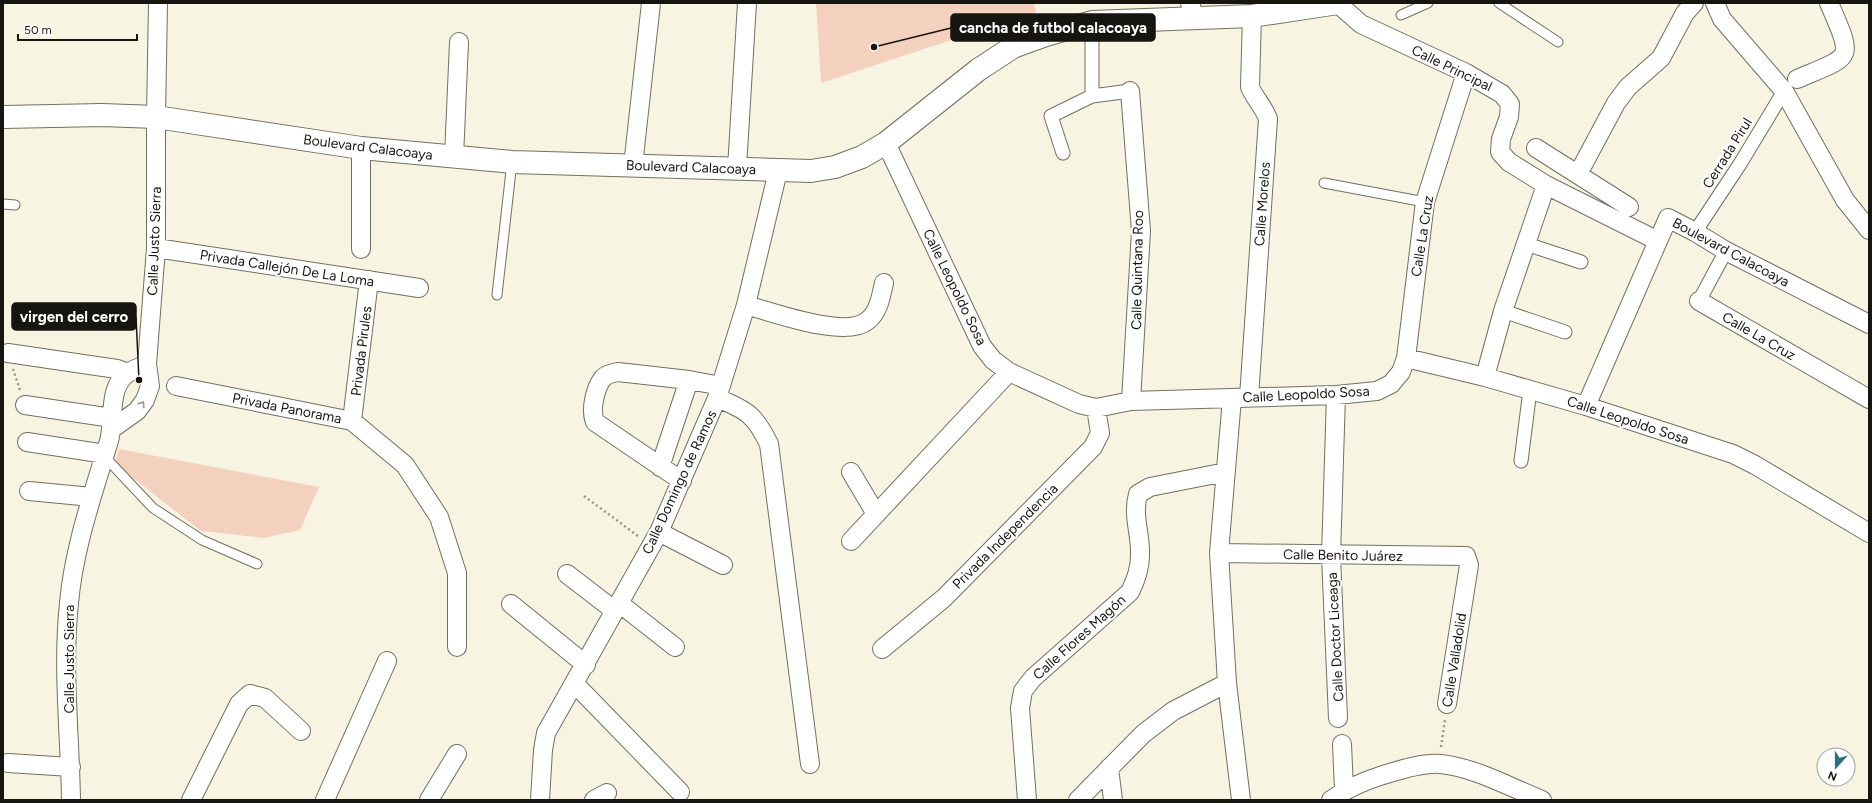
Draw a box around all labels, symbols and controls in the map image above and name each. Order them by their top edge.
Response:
callout: cancha de futbol calacoaya [951,14,1155,41]
scale bar [18,16,137,42]
text: cancha de futbol calacoaya [959,19,1147,37]
text: 50 m [24,23,52,37]
street label: Calle Principal [1409,42,1495,95]
street label: Cerrada Pirul [1699,115,1756,192]
street label: Boulevard Calacoaya [302,131,434,164]
street label: Boulevard Calacoaya [626,157,756,178]
street label: Calle Morelos [1251,161,1274,247]
street label: Calle Justo Sierra [144,186,165,296]
street label: Calle La Cruz [1408,194,1437,278]
street label: Calle Quintana Roo [1128,210,1147,330]
street label: Boulevard Calacoaya [1669,214,1792,291]
street label: Calle Leopoldo Sosa [919,226,990,348]
street label: Privada Callejón De La Loma [198,246,375,291]
callout: virgen del cerro [12,303,136,330]
street label: Privada Pirules [348,305,375,397]
text: virgen del cerro [20,308,129,326]
street label: Calle La Cruz [1719,309,1799,364]
street label: Calle Leopoldo Sosa [1242,383,1370,406]
street label: Privada Panorama [231,390,343,427]
street label: Calle Leopoldo Sosa [1565,393,1691,448]
one-way arrow [137,401,144,408]
street label: Calle Domingo de Ramos [639,408,720,557]
street label: Privada Independencia [949,480,1062,593]
street label: Calle Benito Juárez [1283,546,1403,565]
street label: Calle Doctor Liceaga [1324,572,1347,702]
street label: Calle Flores Magón [1030,591,1129,683]
street label: Calle Justo Sierra [61,605,78,713]
street label: Calle Valladolid [1439,612,1470,708]
north arrow [1816,747,1856,787]
text: N [1826,768,1839,783]

